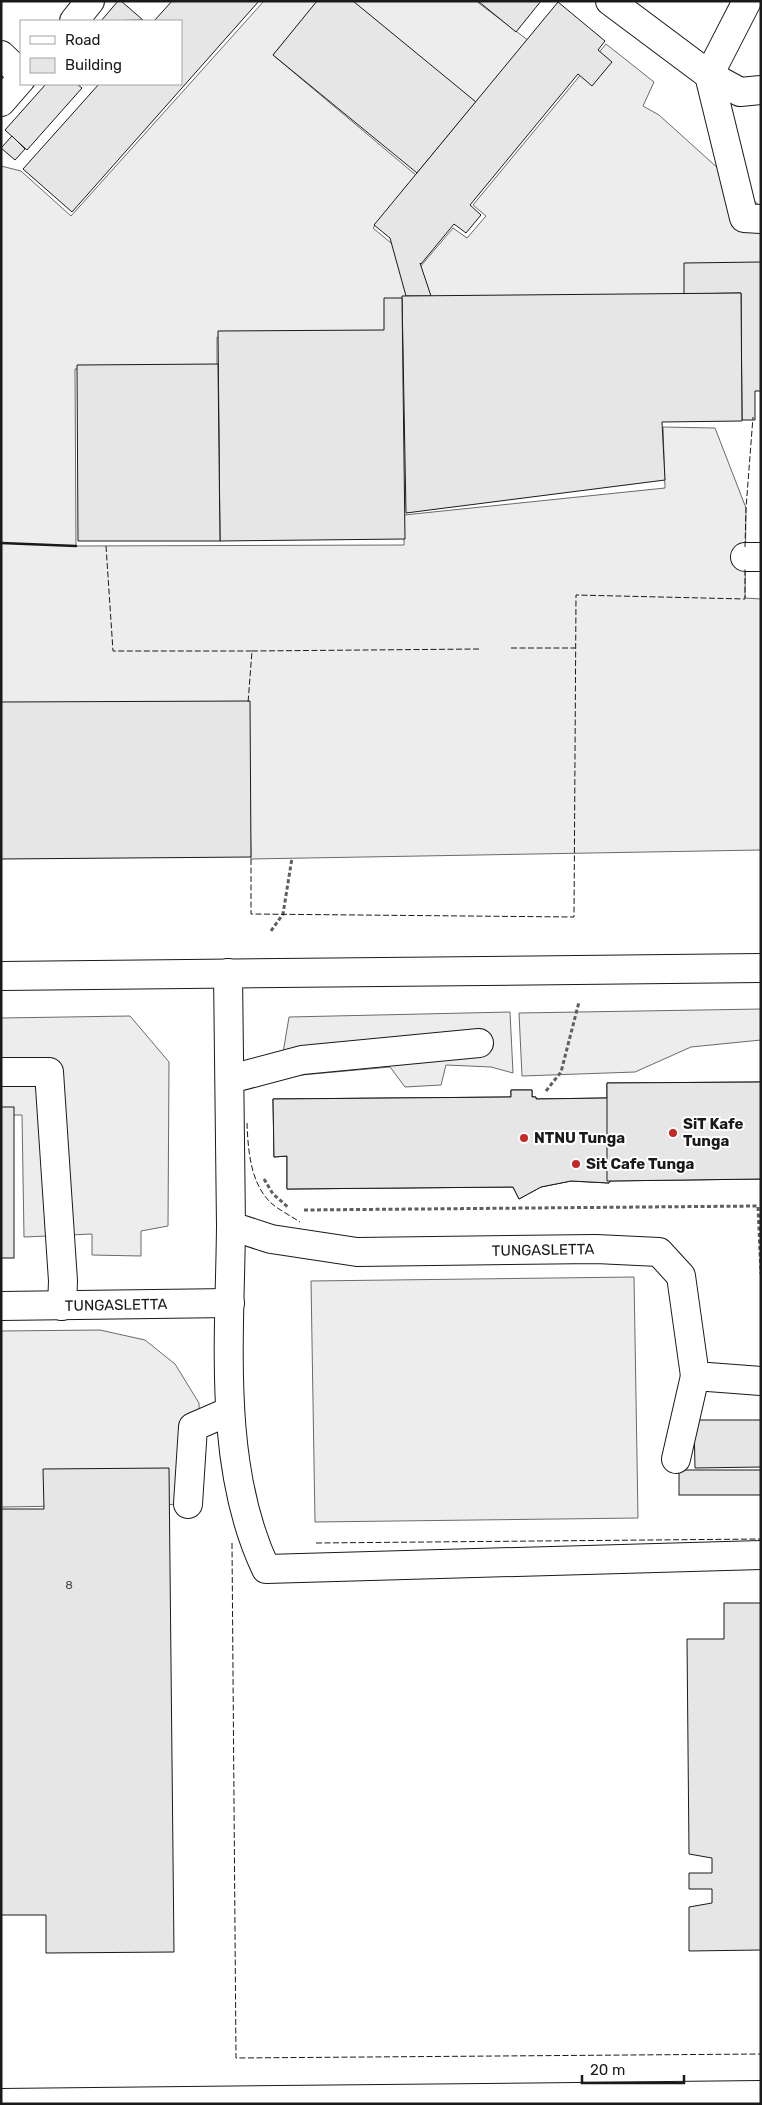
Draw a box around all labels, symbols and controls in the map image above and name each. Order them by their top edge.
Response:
legend [20,20,182,85]
text: Road [65,31,101,49]
text: Building [65,56,122,74]
place label: SiT Kafe Tunga [683,1115,744,1150]
marker: SiT Kafe Tunga [667,1127,679,1139]
place label: NTNU Tunga [534,1129,625,1147]
marker: NTNU Tunga [518,1132,530,1144]
place label: Sit Cafe Tunga [586,1155,695,1173]
marker: Sit Cafe Tunga [570,1158,582,1170]
street label: TUNGASLETTA [491,1240,595,1260]
street label: TUNGASLETTA [64,1295,168,1315]
house number: 8 [65,1578,73,1592]
scale bar [582,2052,684,2084]
text: 20 m [590,2061,625,2079]

